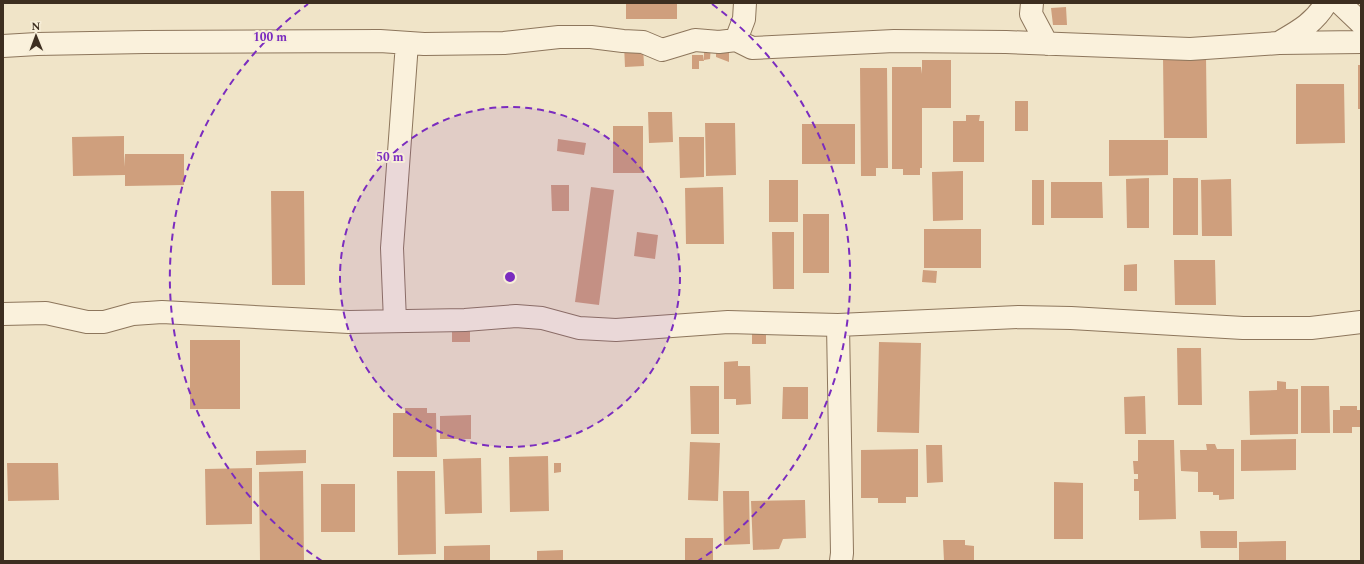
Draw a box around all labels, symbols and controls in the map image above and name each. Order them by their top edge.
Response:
north arrow [16,16,56,56]
text: N [31,18,40,35]
text: 100 m [253,28,287,47]
text: 50 m [376,148,404,167]
centre of rings [503,270,517,284]

